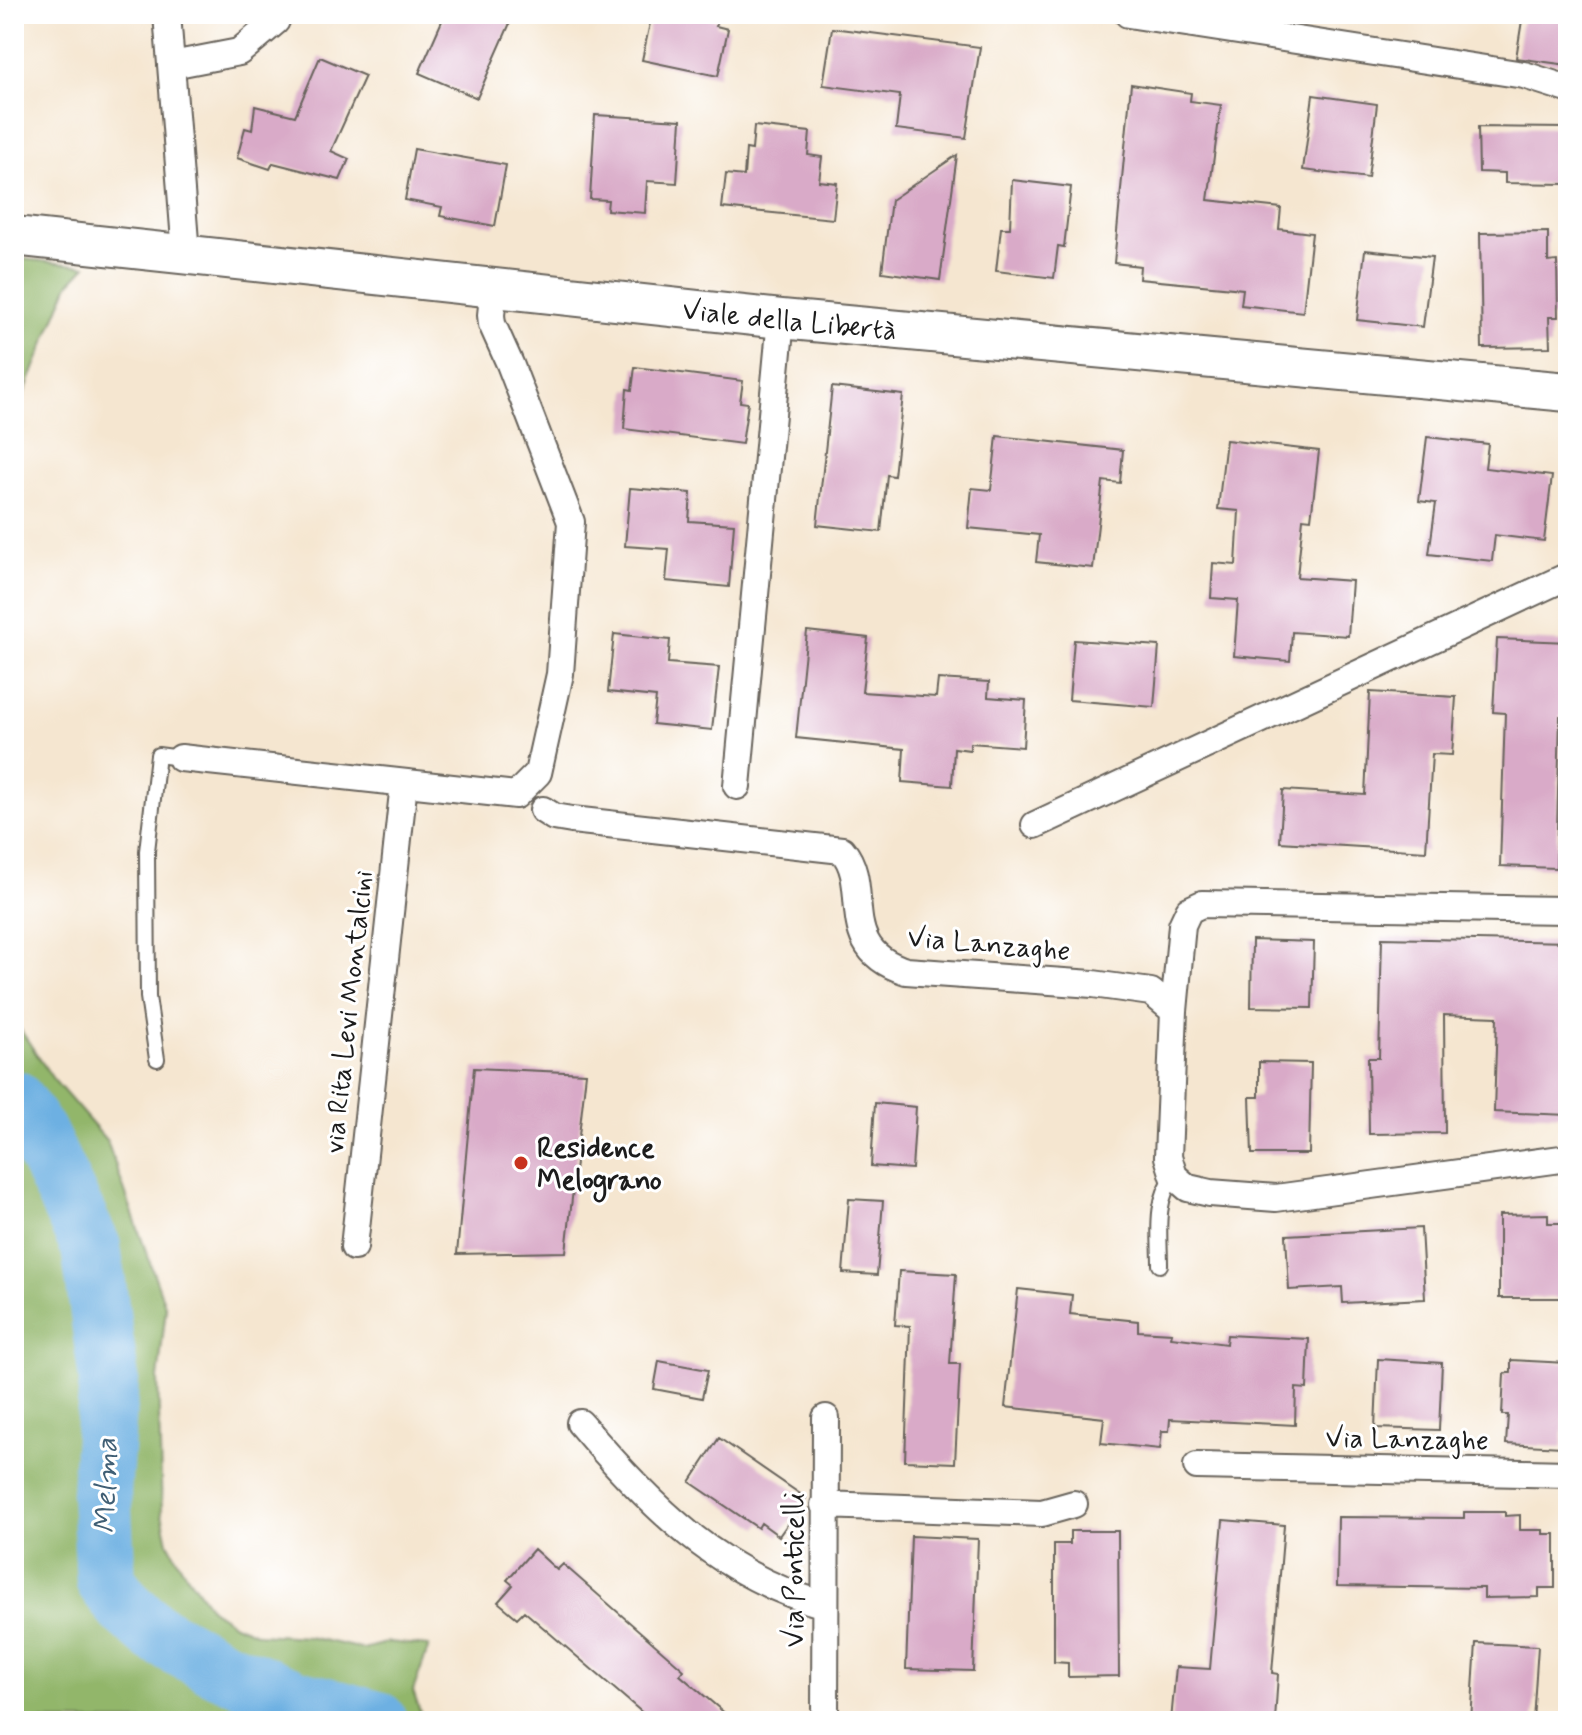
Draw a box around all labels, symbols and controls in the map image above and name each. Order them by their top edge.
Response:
street label: Viale della Libertà [680,292,898,351]
street label: via Rita Levi Montalcini [316,869,383,1156]
street label: Via Lanzaghe [906,920,1072,971]
place label: Residence Melograno [537,1131,662,1203]
marker: Residence Melograno [512,1154,530,1172]
street label: Via Lanzaghe [1325,1421,1489,1460]
water label: Melma [86,1438,127,1534]
street label: Via Ponticelli [777,1492,814,1648]

